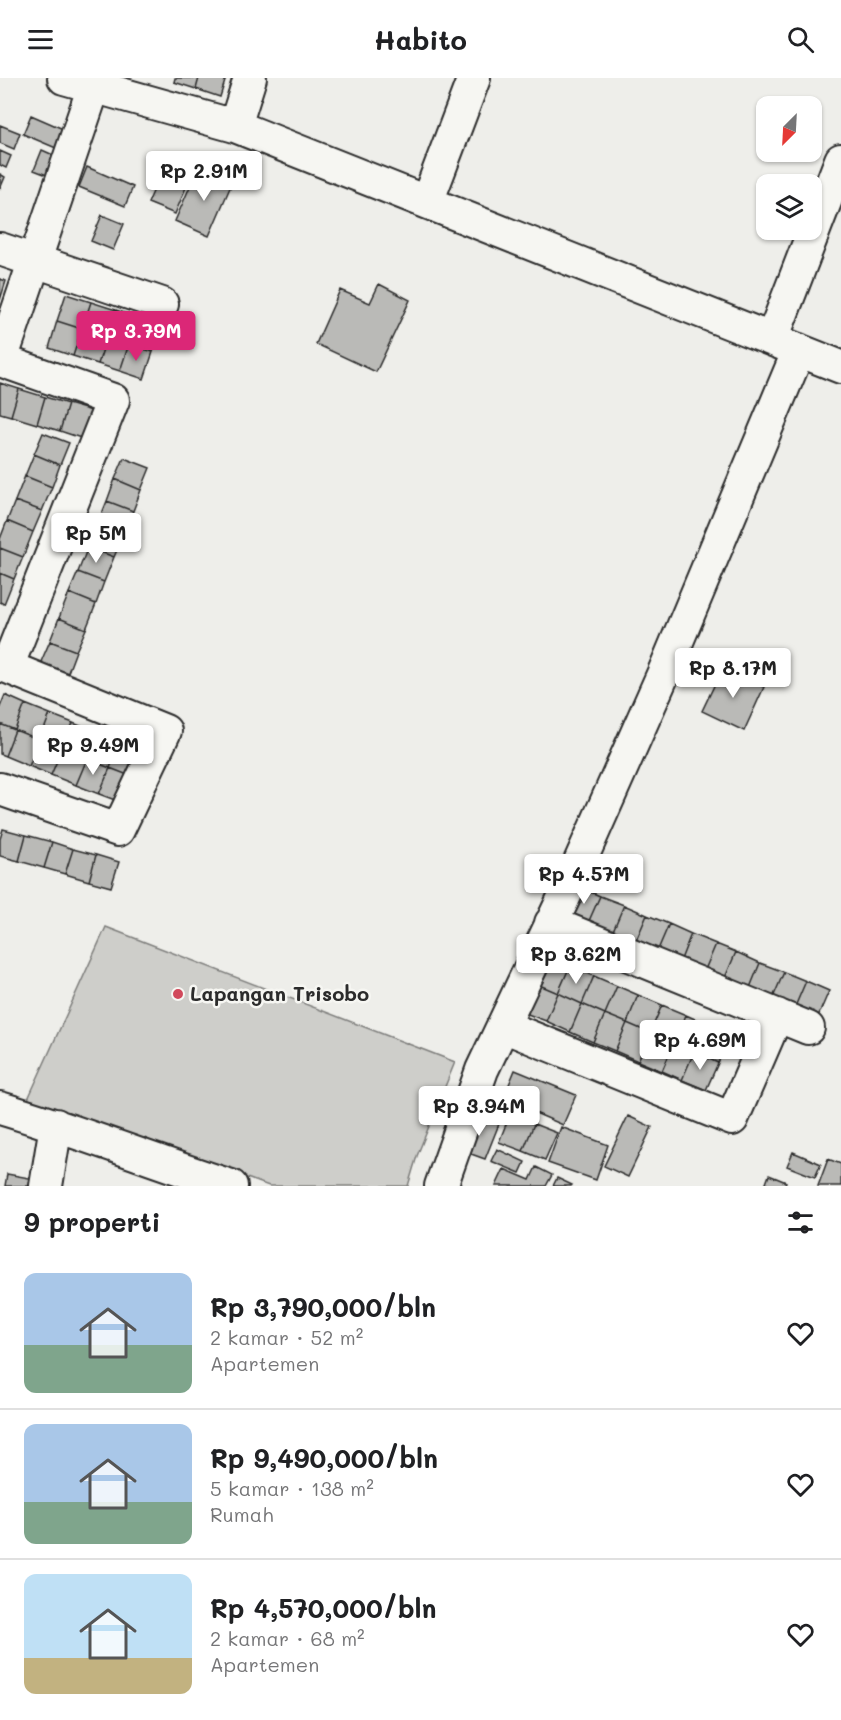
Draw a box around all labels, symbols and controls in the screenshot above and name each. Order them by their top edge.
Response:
text: Habito [374,22,467,57]
icon: menu [24,23,57,56]
icon: search [784,23,817,56]
north arrow [756,96,822,162]
map controls [756,96,822,240]
pin: Rp 2.91M [142,151,266,202]
text: Rp 2.91M [160,157,248,183]
button: layers [756,174,822,240]
pin: Rp 3.79M [74,311,198,362]
text: Rp 3.79M [90,317,182,343]
pin: Rp 5M [54,513,138,564]
text: Rp 5M [65,519,127,545]
pin: Rp 8.17M [671,648,795,699]
text: Rp 8.17M [689,654,777,680]
pin: Rp 9.49M [31,725,155,776]
text: Rp 9.49M [47,731,139,757]
pin: Rp 4.57M [522,854,646,905]
text: Rp 4.57M [538,860,630,886]
pin: Rp 3.62M [514,934,638,985]
text: Rp 3.62M [530,940,622,966]
place label: Lapangan Trisobo [190,980,369,1006]
marker: Lapangan Trisobo [171,987,185,1001]
pin: Rp 4.69M [638,1020,762,1071]
text: Rp 4.69M [654,1026,746,1052]
pin: Rp 3.94M [417,1086,541,1137]
text: Rp 3.94M [433,1092,525,1118]
text: 9 properti [24,1205,160,1239]
icon: filters [784,1206,817,1239]
text: Rp 3,790,000/bln [210,1290,436,1324]
icon: home [72,1297,144,1369]
icon: heart [784,1317,817,1350]
text: 2 kamar · 52 m² [210,1324,363,1350]
text: Apartemen [210,1350,319,1376]
text: Rp 9,490,000/bln [210,1441,438,1475]
icon: home [72,1448,144,1520]
icon: heart [784,1468,817,1501]
text: 5 kamar · 138 m² [210,1475,374,1501]
text: Rumah [210,1501,273,1527]
text: Rp 4,570,000/bln [210,1591,436,1625]
icon: home [72,1598,144,1670]
icon: heart [784,1618,817,1651]
text: 2 kamar · 68 m² [210,1625,365,1651]
text: Apartemen [210,1651,319,1677]

